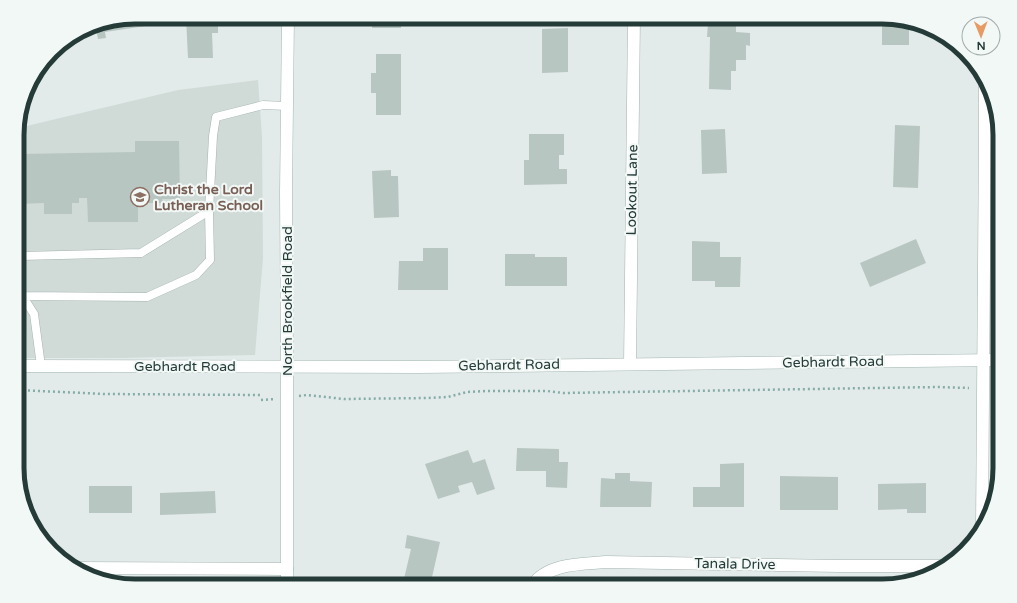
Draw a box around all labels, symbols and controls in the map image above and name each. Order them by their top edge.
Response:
north arrow [961,16,1001,56]
text: N [977,39,986,52]
street label: Lookout Lane [623,144,641,236]
place label: Christ the Lord Lutheran School [154,181,263,214]
school or university icon: Christ the Lord Lutheran School [129,186,151,208]
street label: North Brookfield Road [279,226,296,376]
street label: Gebhardt Road [782,353,884,371]
street label: Gebhardt Road [458,356,560,374]
street label: Gebhardt Road [134,358,236,375]
street label: Tanala Drive [694,555,776,573]

